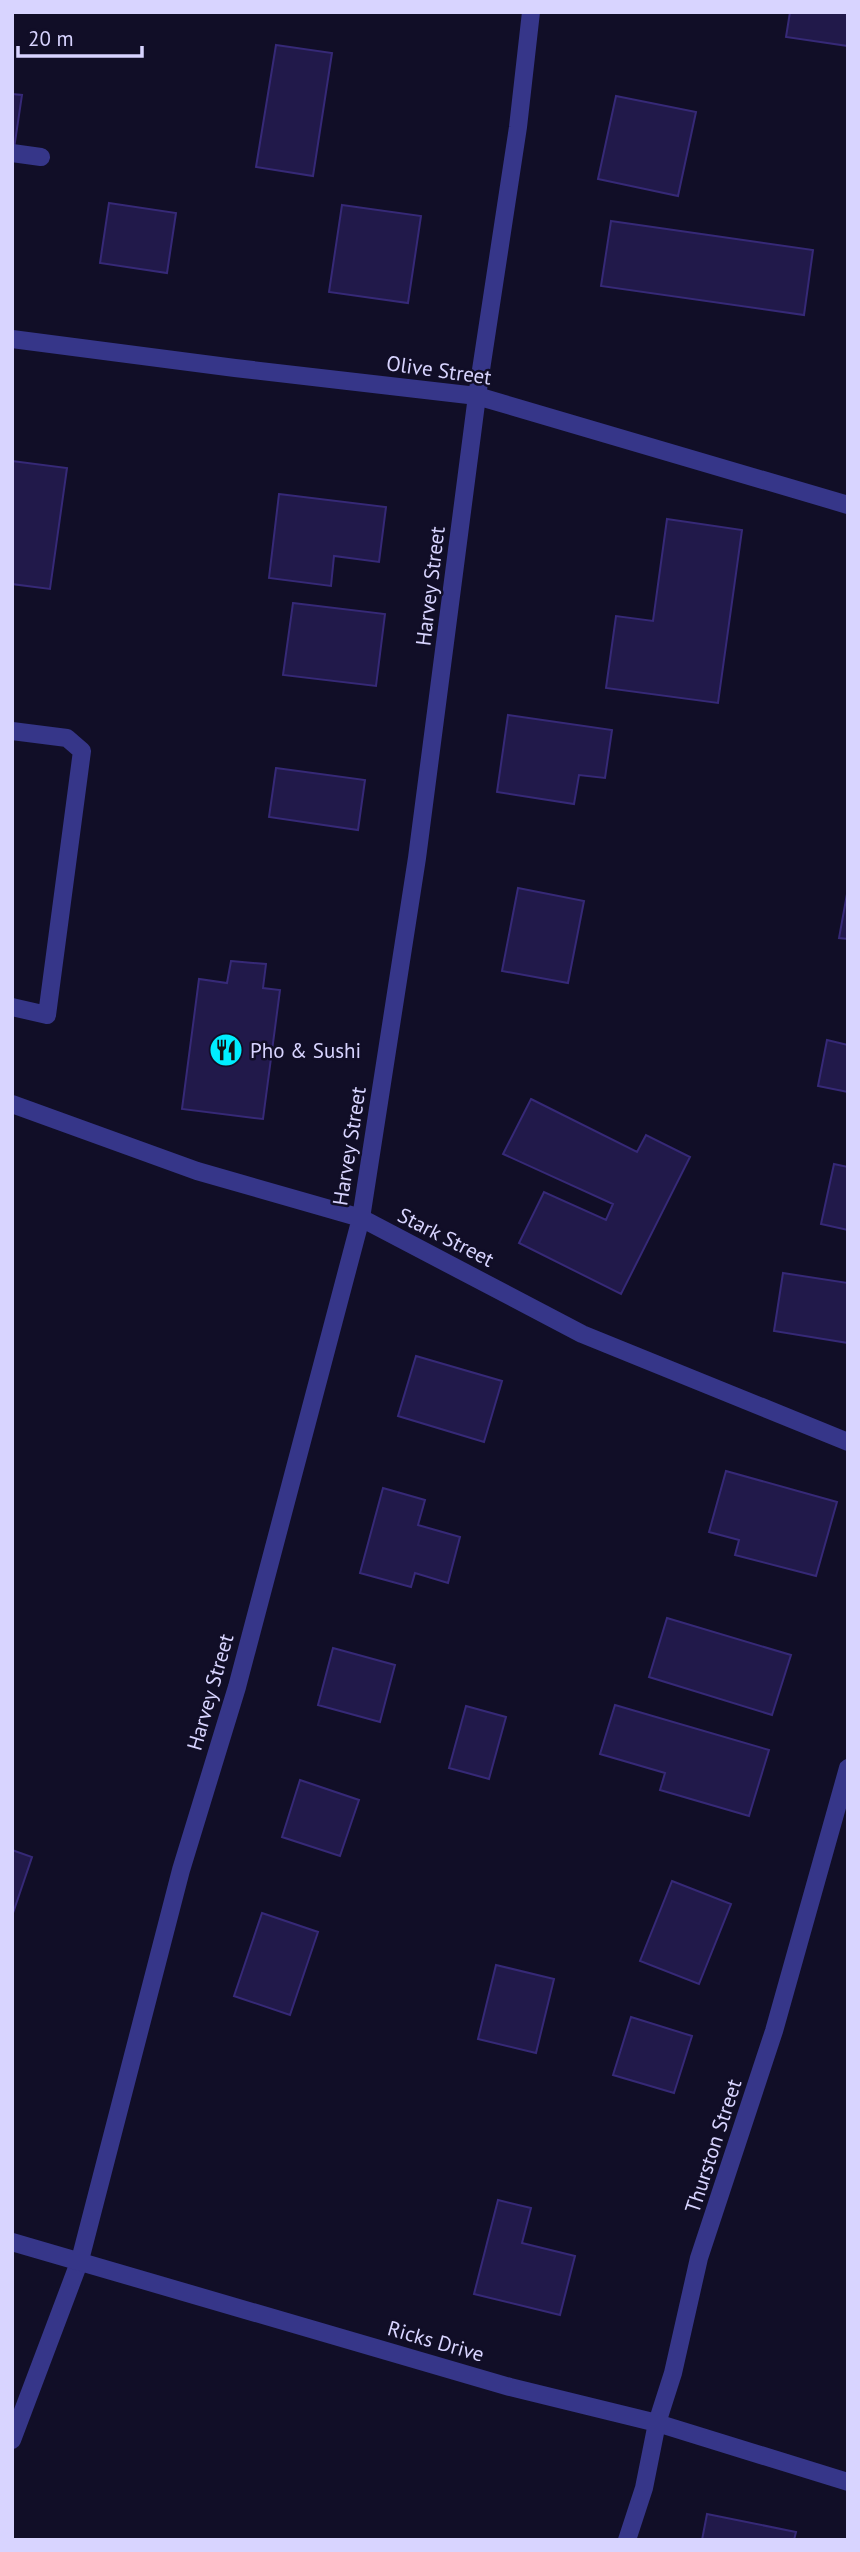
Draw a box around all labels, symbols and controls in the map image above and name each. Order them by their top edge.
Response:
scale bar [18,14,142,58]
text: 20 m [28,25,74,52]
street label: Olive Street [385,349,493,391]
street label: Harvey Street [409,525,451,647]
restaurant icon: Pho & Sushi [207,1031,245,1069]
place label: Pho & Sushi [250,1037,361,1064]
street label: Harvey Street [326,1085,372,1207]
street label: Stark Street [393,1201,499,1273]
street label: Harvey Street [180,1631,240,1753]
street label: Thurston Street [679,2076,747,2216]
street label: Ricks Drive [385,2314,487,2368]

